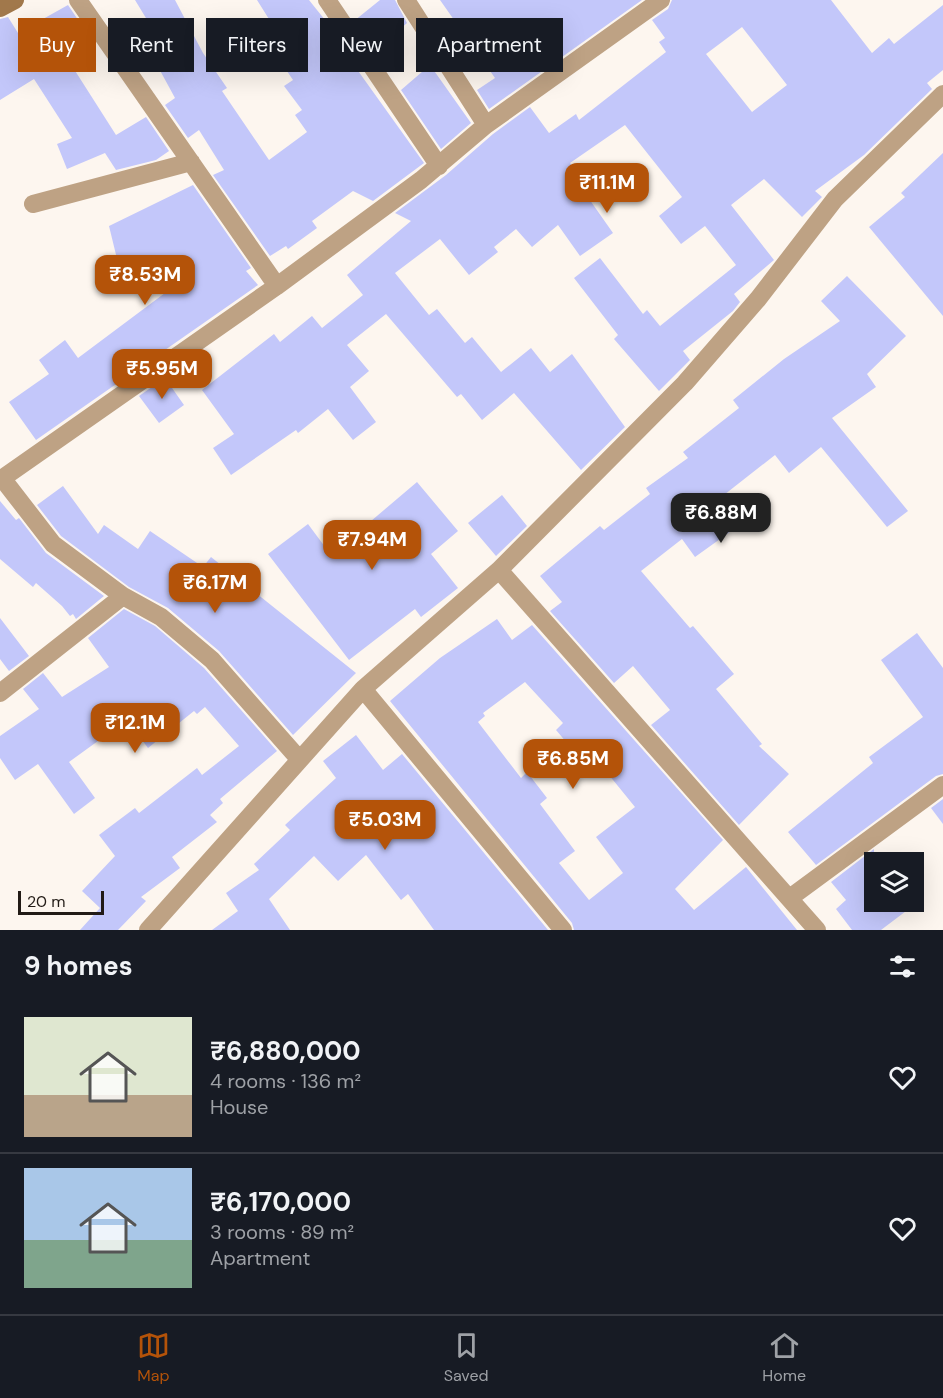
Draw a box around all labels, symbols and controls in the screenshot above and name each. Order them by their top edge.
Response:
chip: Buy [18,18,96,72]
chip: Rent [108,18,194,72]
chip: Filters [206,18,308,72]
chip: New [320,18,404,72]
chip: Apartment [416,18,563,72]
pin: ₹11.1M [558,163,656,214]
text: ₹11.1M [579,169,635,195]
pin: ₹8.53M [96,255,194,306]
text: ₹8.53M [109,261,181,287]
pin: ₹5.95M [113,349,211,400]
text: ₹5.95M [126,355,198,381]
pin: ₹6.88M [672,493,770,544]
text: ₹6.88M [685,499,757,525]
pin: ₹7.94M [323,520,421,571]
text: ₹7.94M [337,526,407,552]
pin: ₹6.17M [166,563,264,614]
text: ₹6.17M [183,569,247,595]
pin: ₹12.1M [86,703,184,754]
text: ₹12.1M [105,709,165,735]
pin: ₹6.85M [524,739,622,790]
text: ₹6.85M [537,745,609,771]
pin: ₹5.03M [336,800,434,851]
text: ₹5.03M [349,806,421,832]
map controls [864,852,924,912]
button: layers [864,852,924,912]
scale bar [18,888,104,916]
text: 20 m [27,891,66,912]
text: 9 homes [24,949,133,983]
icon: filters [886,950,919,983]
text: ₹6,880,000 [210,1034,361,1068]
icon: home [72,1041,144,1113]
icon: heart [886,1061,919,1094]
text: 4 rooms · 136 m² [210,1068,361,1094]
text: House [210,1094,268,1120]
text: ₹6,170,000 [210,1185,351,1219]
icon: home [72,1192,144,1264]
icon: heart [886,1212,919,1245]
text: 3 rooms · 89 m² [210,1219,354,1245]
text: Apartment [210,1245,310,1271]
tab: Map [137,1329,170,1386]
tab: Saved [444,1329,489,1386]
tab: Home [762,1329,806,1386]

